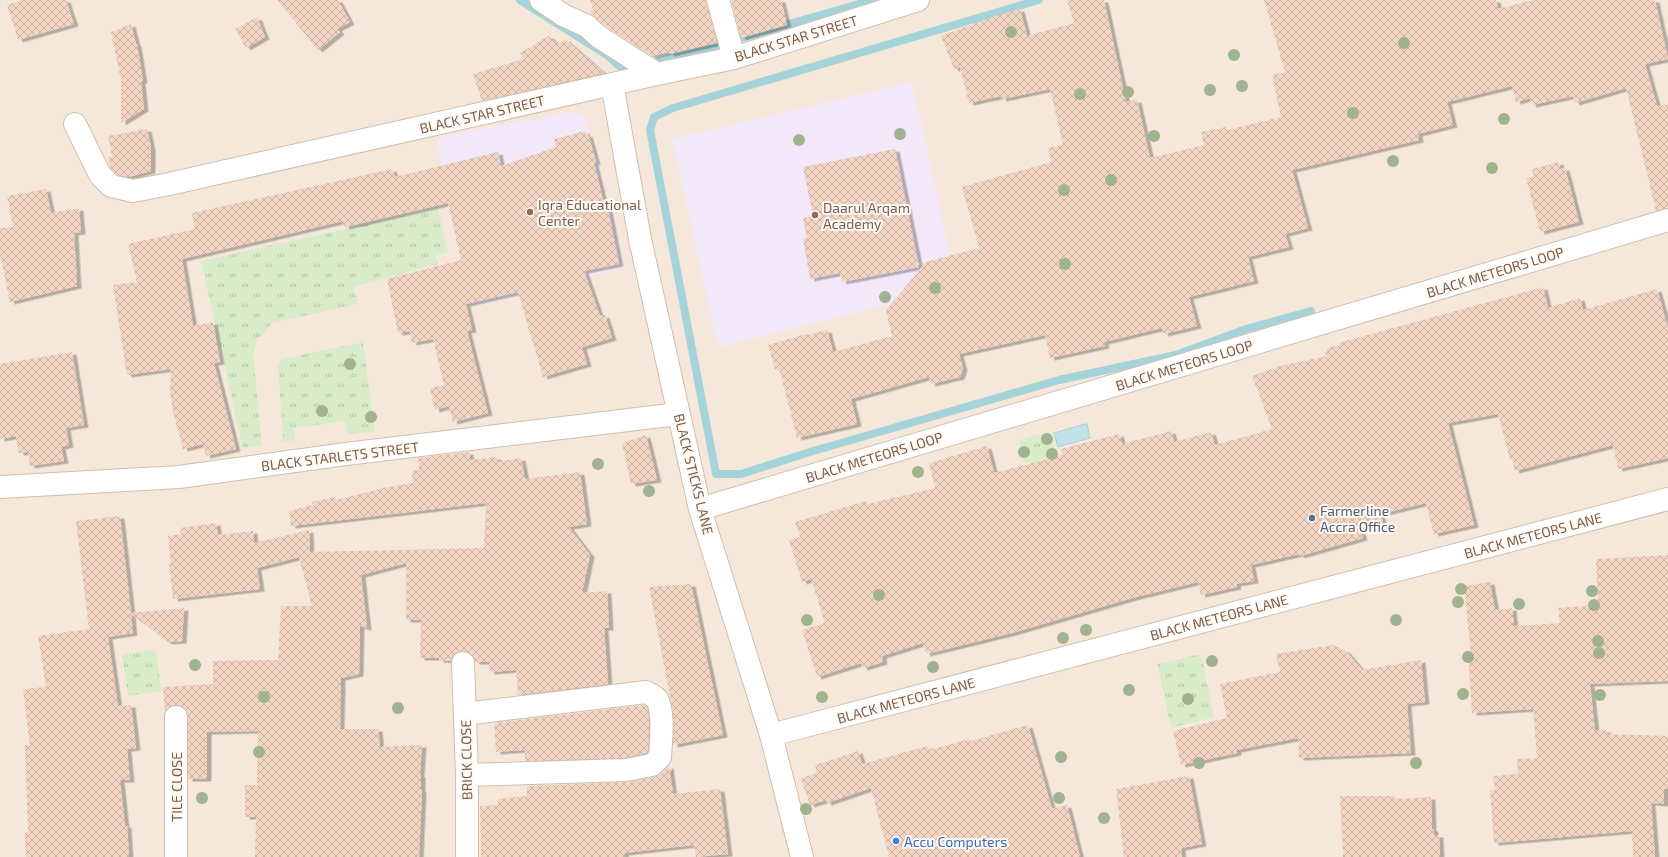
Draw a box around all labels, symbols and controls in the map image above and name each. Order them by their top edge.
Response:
street label: BLACK STAR STREET [732,11,860,65]
street label: BLACK STAR STREET [418,91,546,137]
place label: Iqra Educational Center [538,196,642,229]
place label: Daarul Arqam Academy [823,199,910,232]
marker: Iqra Educational Center [525,207,535,217]
marker: Daarul Arqam Academy [810,210,820,220]
street label: BLACK METEORS LOOP [1424,243,1566,301]
street label: BLACK METEORS LOOP [1113,336,1255,394]
street label: BLACK STICKS LANE [671,412,717,536]
street label: BLACK METEORS LOOP [803,428,945,486]
street label: BLACK STARLETS STREET [260,438,420,474]
place label: Farmerline Accra Office [1320,502,1395,535]
street label: BLACK METEORS LANE [1462,508,1604,562]
marker: Farmerline Accra Office [1307,513,1317,523]
street label: BLACK METEORS LANE [1148,590,1290,644]
street label: BLACK METEORS LANE [835,673,977,727]
street label: BRICK CLOSE [457,720,475,800]
street label: TILE CLOSE [168,752,185,822]
place label: Accu Computers [904,833,1007,850]
marker: Accu Computers [891,836,901,846]

